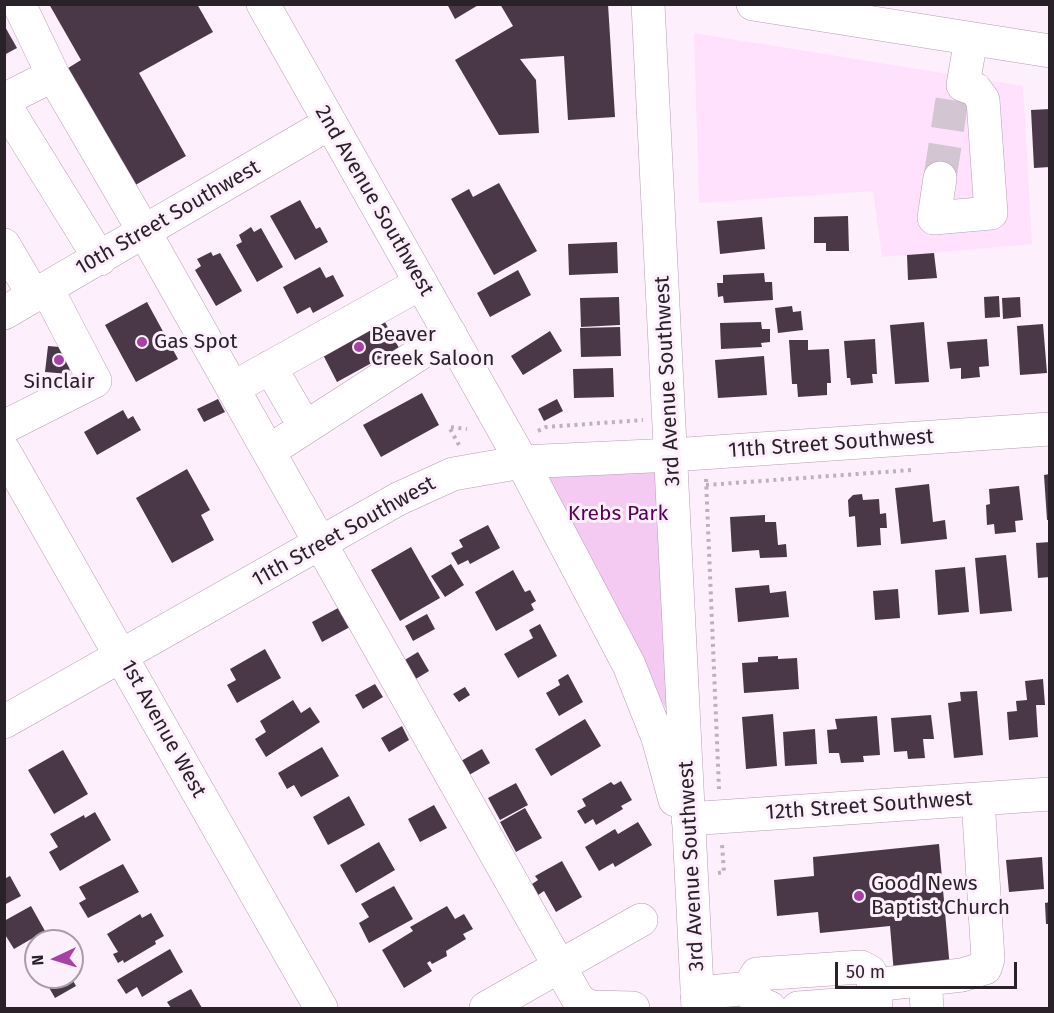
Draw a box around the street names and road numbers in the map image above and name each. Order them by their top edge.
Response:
street label: 2nd Avenue Southwest [309,101,439,301]
street label: 10th Street Southwest [71,155,265,281]
street label: 3rd Avenue Southwest [650,275,686,487]
street label: 11th Street Southwest [728,424,934,464]
street label: 11th Street Southwest [248,471,440,593]
street label: 1st Avenue West [115,656,211,802]
street label: 3rd Avenue Southwest [674,760,710,972]
street label: 12th Street Southwest [765,786,973,826]

